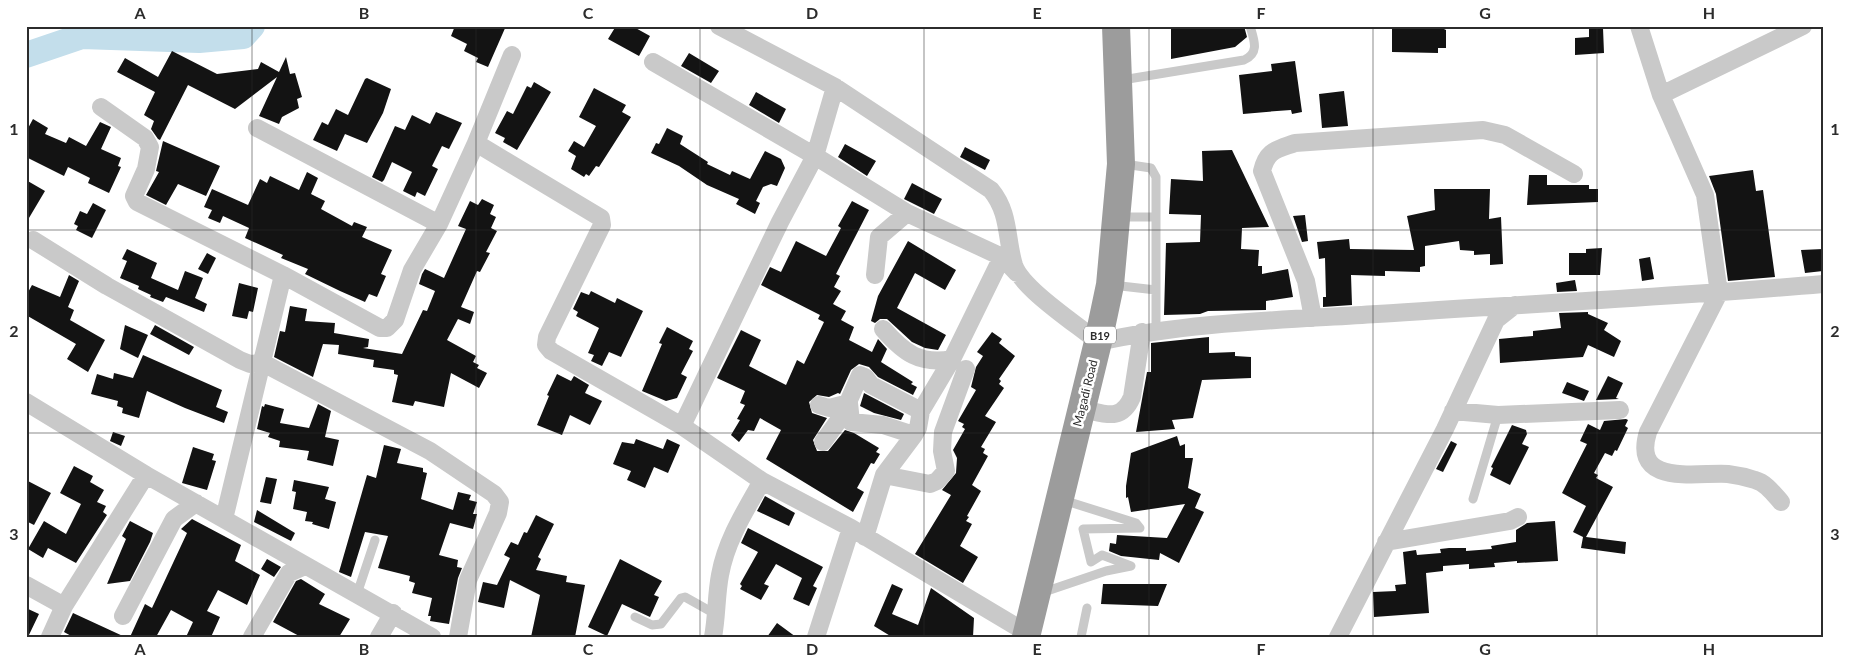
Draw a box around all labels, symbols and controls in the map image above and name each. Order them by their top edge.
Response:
text: A [133,3,146,22]
text: B [359,3,369,22]
text: C [583,3,594,22]
text: D [806,3,818,22]
text: E [1032,3,1042,22]
text: F [1256,3,1266,22]
text: G [1479,3,1491,22]
text: H [1703,3,1715,22]
text: 1 [9,119,19,138]
text: 1 [1830,119,1840,138]
text: 2 [9,321,19,340]
text: 2 [1830,321,1840,340]
road number: B19 [1084,326,1116,344]
street label: Magadi Road [1069,358,1101,428]
text: 3 [9,524,19,543]
text: 3 [1830,524,1840,543]
text: A [133,639,146,658]
text: B [359,639,369,658]
text: C [583,639,594,658]
text: D [806,639,818,658]
text: E [1032,639,1042,658]
text: F [1256,639,1266,658]
text: G [1479,639,1491,658]
text: H [1703,639,1715,658]

